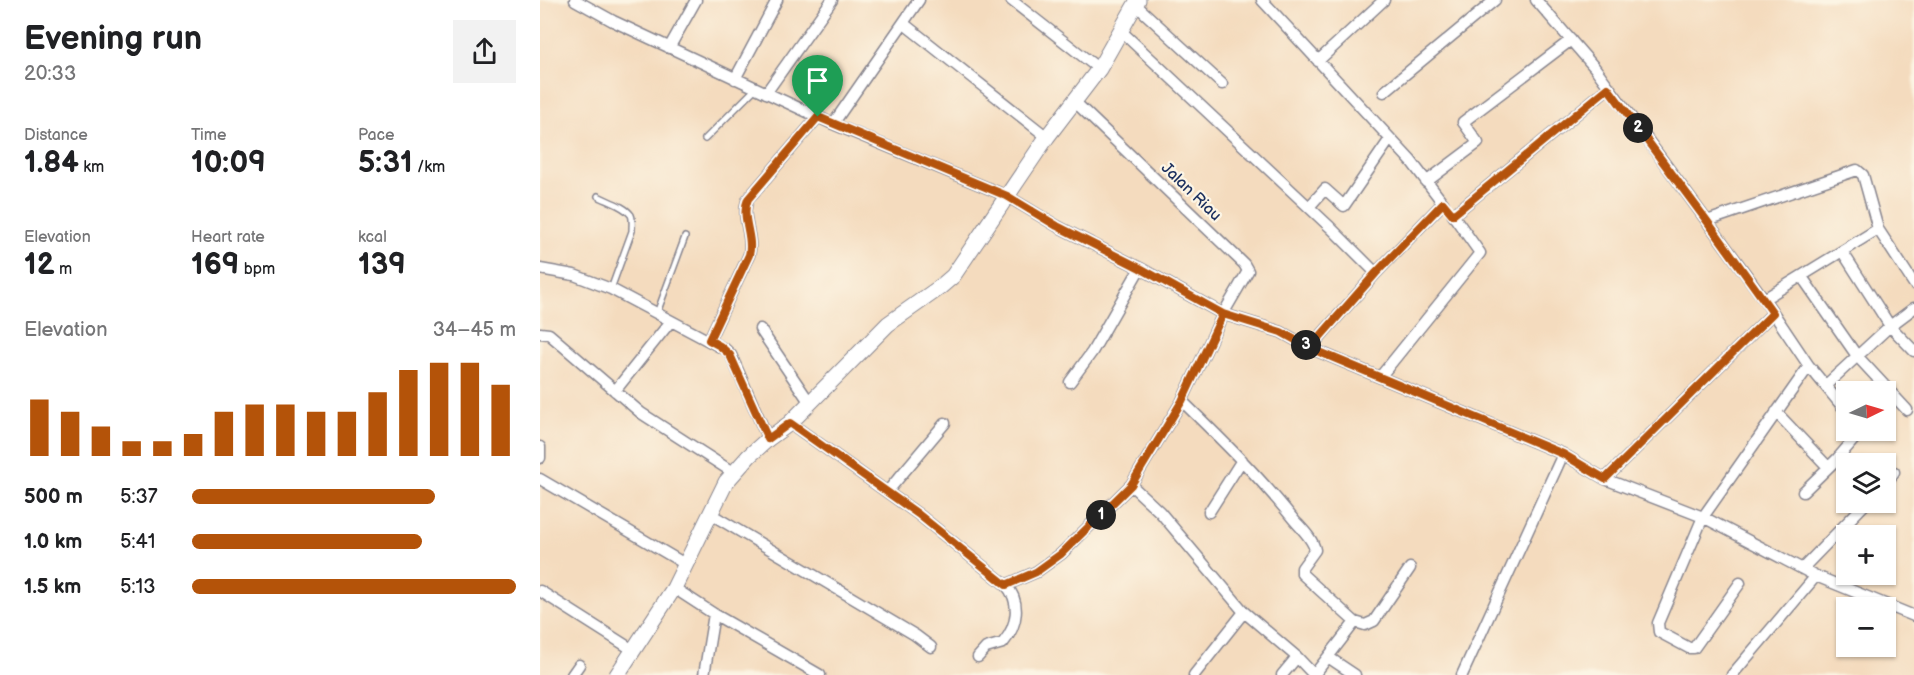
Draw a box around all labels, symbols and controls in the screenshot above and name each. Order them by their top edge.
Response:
text: Evening run [24,19,202,59]
button: share [453,20,516,83]
pin [792,55,843,117]
text: 20:33 [24,62,76,86]
icon: arrive [801,64,834,97]
pin: 2 [1623,113,1653,143]
text: 2 [1633,118,1643,137]
text: Distance [24,126,88,145]
text: Time [191,126,226,145]
text: Pace [358,126,394,145]
text: 1.84 [24,145,79,181]
text: 10:09 [191,145,266,181]
text: 5:31 [358,145,413,181]
text: km [79,158,104,177]
text: /km [413,158,445,177]
street label: Jalan Riau [1157,159,1225,225]
text: Elevation [24,228,91,247]
text: Heart rate [191,228,265,247]
text: kcal [358,228,387,247]
text: 12 [24,247,55,283]
text: 169 [191,247,239,283]
text: 139 [358,247,406,283]
text: m [55,260,72,279]
text: bpm [239,260,275,279]
text: Elevation [24,318,107,342]
text: 34–45 m [433,318,516,342]
pin: 3 [1291,330,1321,360]
text: 3 [1301,335,1311,354]
north arrow [1836,381,1896,441]
map controls [1836,381,1896,657]
button: layers [1836,453,1896,513]
text: 500 m [24,485,83,509]
text: 5:37 [120,485,158,509]
pin: 1 [1086,500,1116,530]
text: 1 [1098,505,1104,524]
button: + [1836,525,1896,585]
text: 1.0 km [24,530,82,554]
text: 5:41 [120,530,155,554]
text: 1.5 km [24,575,81,599]
text: 5:13 [120,575,156,599]
button: − [1836,597,1896,657]

